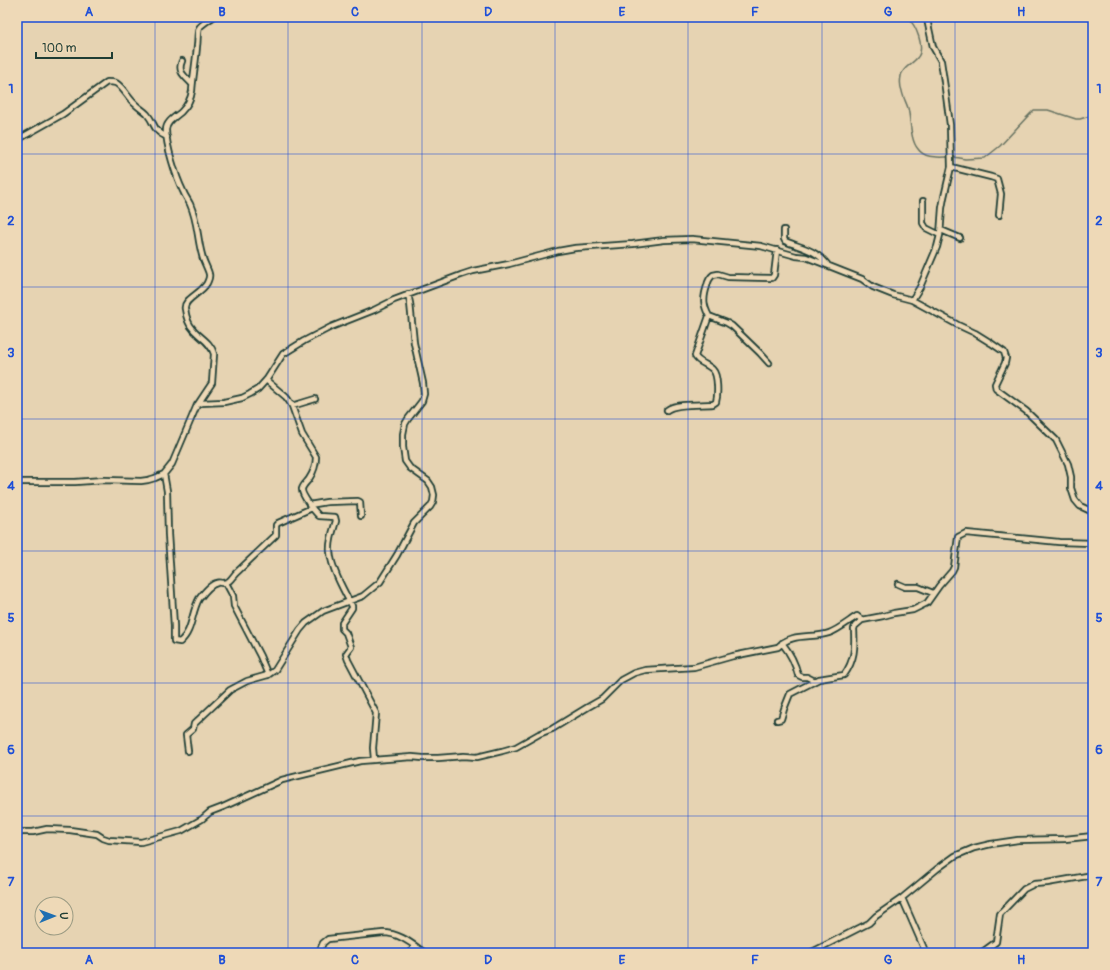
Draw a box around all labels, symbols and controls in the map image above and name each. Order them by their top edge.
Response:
text: A [85,4,94,20]
text: B [218,4,226,20]
text: C [351,4,359,20]
text: D [484,4,492,20]
text: E [619,4,626,20]
text: F [751,4,759,20]
text: G [884,4,893,20]
text: H [1017,4,1025,20]
scale bar [36,34,112,60]
text: 100 m [42,41,77,56]
text: 1 [8,81,14,97]
text: 1 [1096,81,1102,97]
text: 2 [7,213,15,229]
text: 2 [1095,213,1103,229]
text: 3 [7,345,15,361]
text: 3 [1095,345,1103,361]
text: 4 [7,478,15,494]
text: 4 [1095,478,1103,494]
text: 5 [7,610,15,626]
text: 5 [1095,610,1103,626]
text: 6 [7,742,15,758]
text: 6 [1095,742,1103,758]
text: 7 [8,874,15,890]
text: 7 [1096,874,1103,890]
north arrow [34,896,74,936]
text: U [57,912,70,920]
text: A [85,952,94,968]
text: B [218,952,226,968]
text: C [351,952,359,968]
text: D [484,952,492,968]
text: E [619,952,626,968]
text: F [751,952,759,968]
text: G [884,952,893,968]
text: H [1017,952,1025,968]

